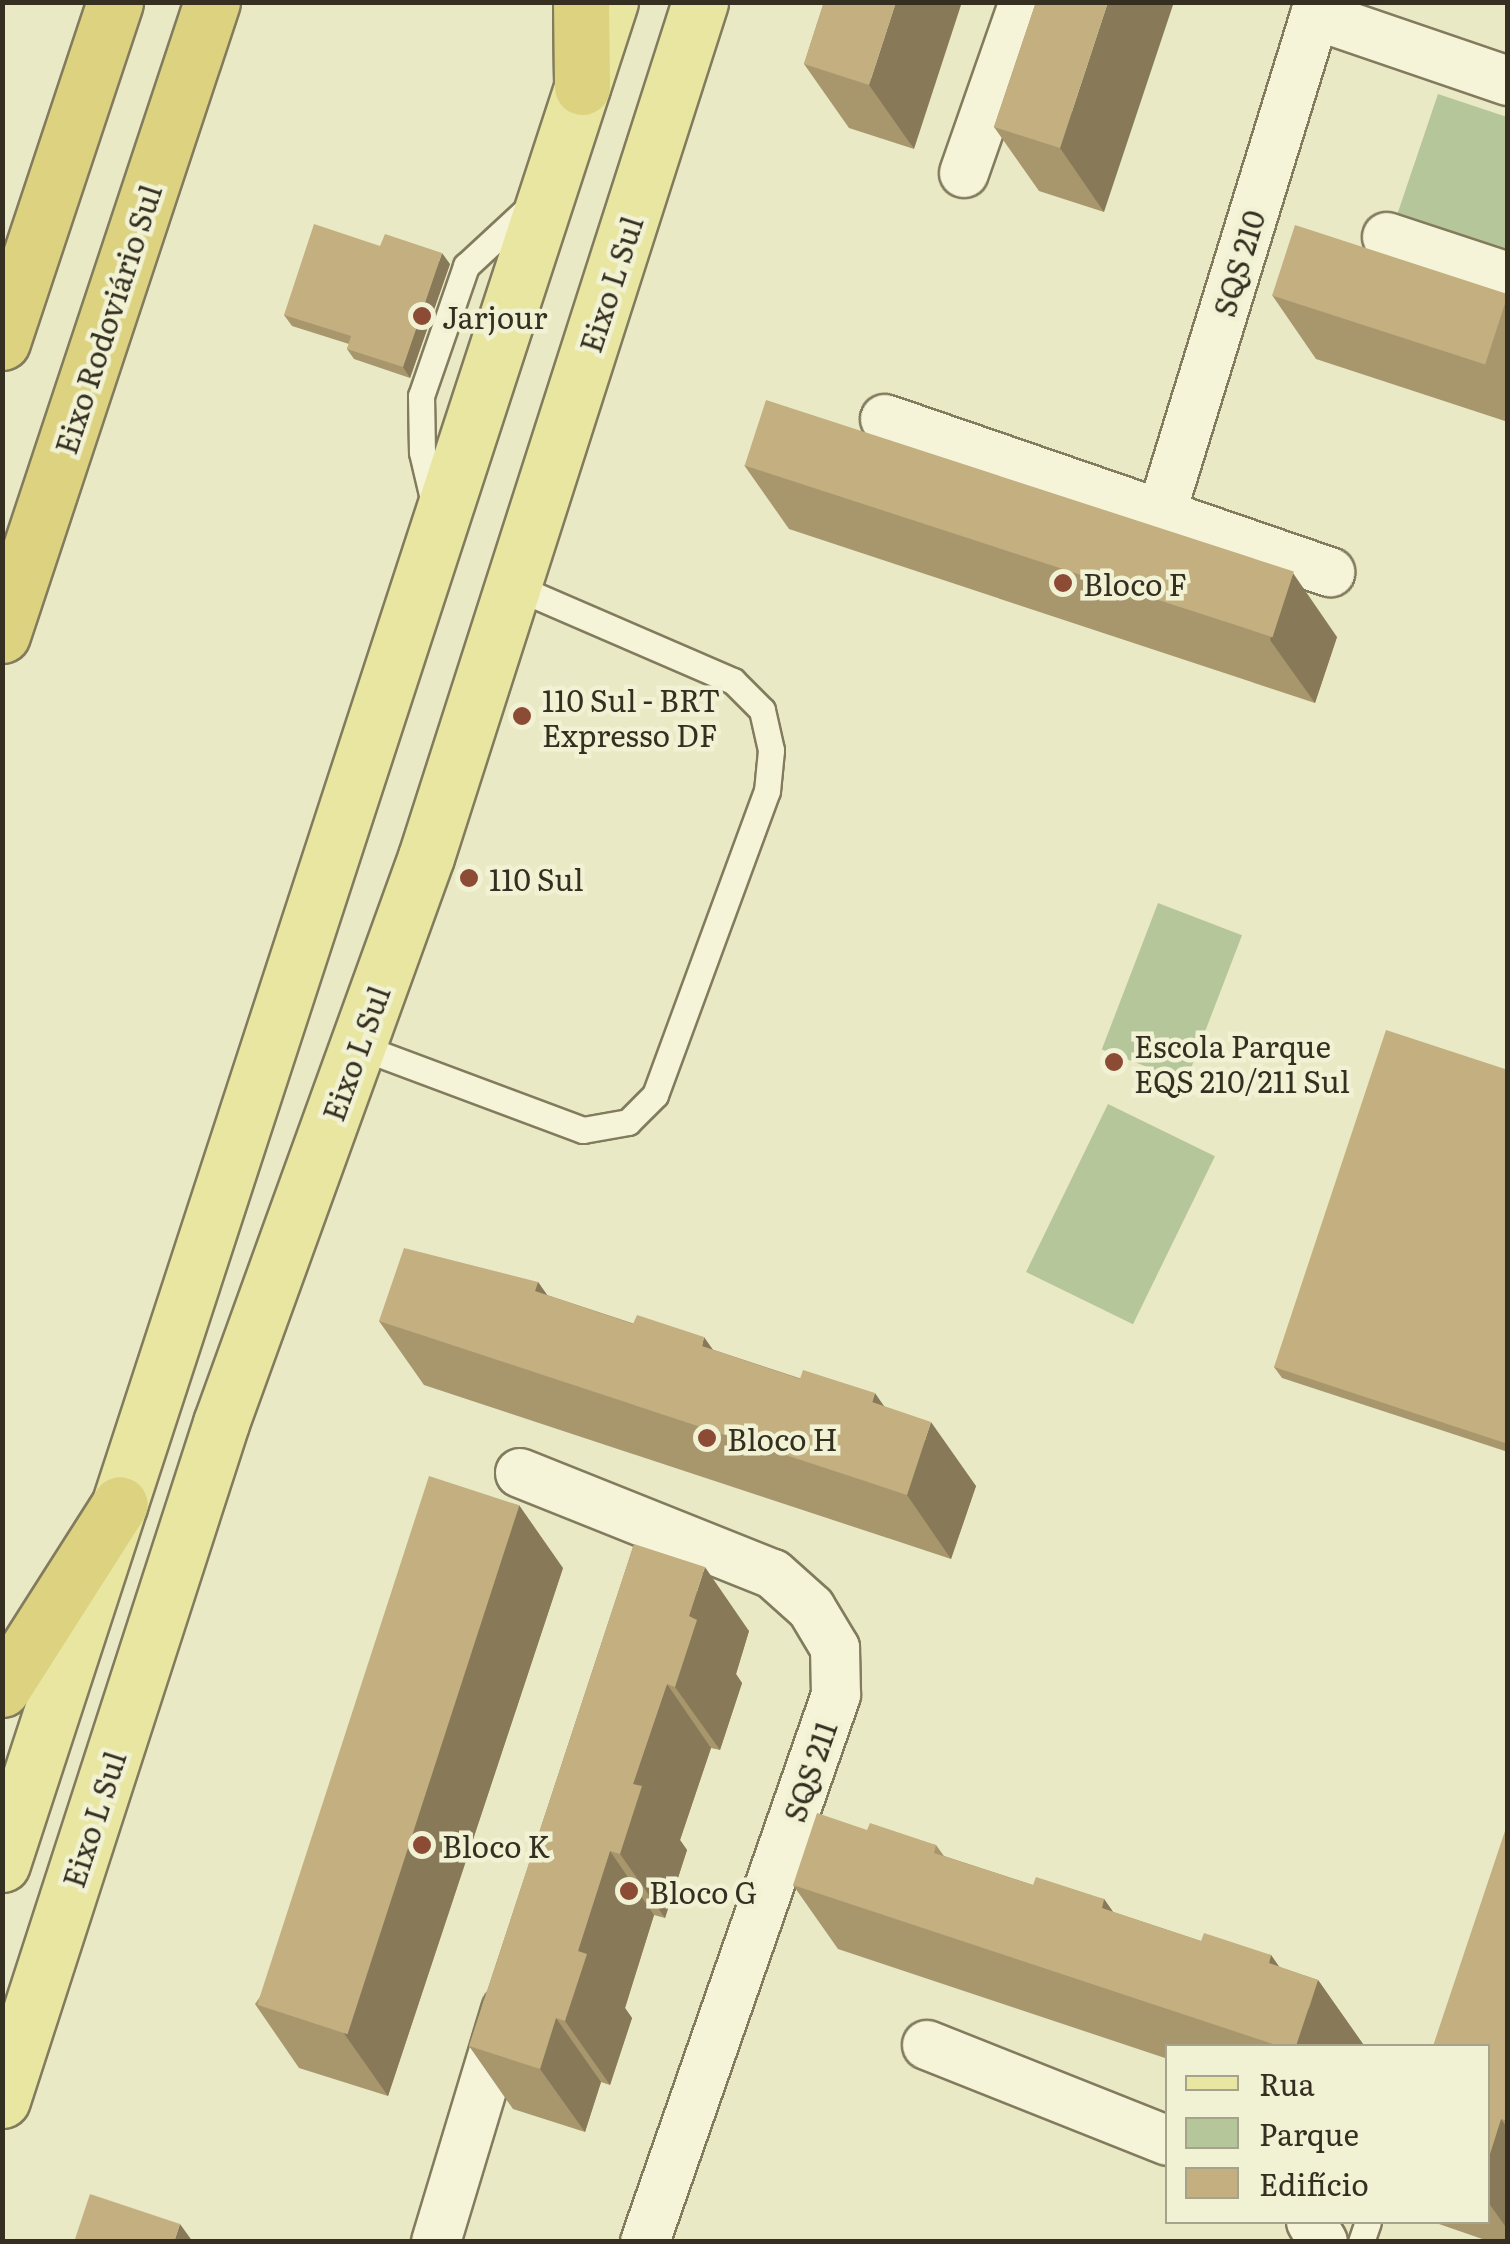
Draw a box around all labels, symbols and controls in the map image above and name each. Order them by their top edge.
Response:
street label: Eixo Rodoviário Sul [46,180,168,458]
street label: SQS 210 [1205,205,1271,321]
street label: Eixo L Sul [571,211,649,357]
place label: Jarjour [442,298,547,334]
marker: Jarjour [411,305,433,327]
place label: Bloco F [1083,565,1187,601]
marker: Bloco F [1052,572,1074,594]
place label: 110 Sul - BRT Expresso DF [542,681,720,752]
marker: 110 Sul - BRT Expresso DF [511,705,533,727]
place label: 110 Sul [489,860,583,896]
marker: 110 Sul [458,867,480,889]
street label: Eixo L Sul [314,981,396,1125]
place label: Escola Parque EQS 210/211 Sul [1134,1027,1350,1098]
marker: Escola Parque EQS 210/211 Sul [1103,1051,1125,1073]
place label: Bloco H [727,1420,838,1456]
marker: Bloco H [696,1427,718,1449]
street label: SQS 211 [775,1716,843,1826]
street label: Eixo L Sul [54,1746,132,1892]
place label: Bloco K [442,1827,550,1863]
marker: Bloco K [411,1834,433,1856]
place label: Bloco G [649,1873,757,1909]
marker: Bloco G [618,1880,640,1902]
legend [1165,2044,1490,2224]
text: Rua [1259,2061,1315,2105]
text: Parque [1259,2111,1359,2155]
text: Edifício [1259,2161,1369,2205]

